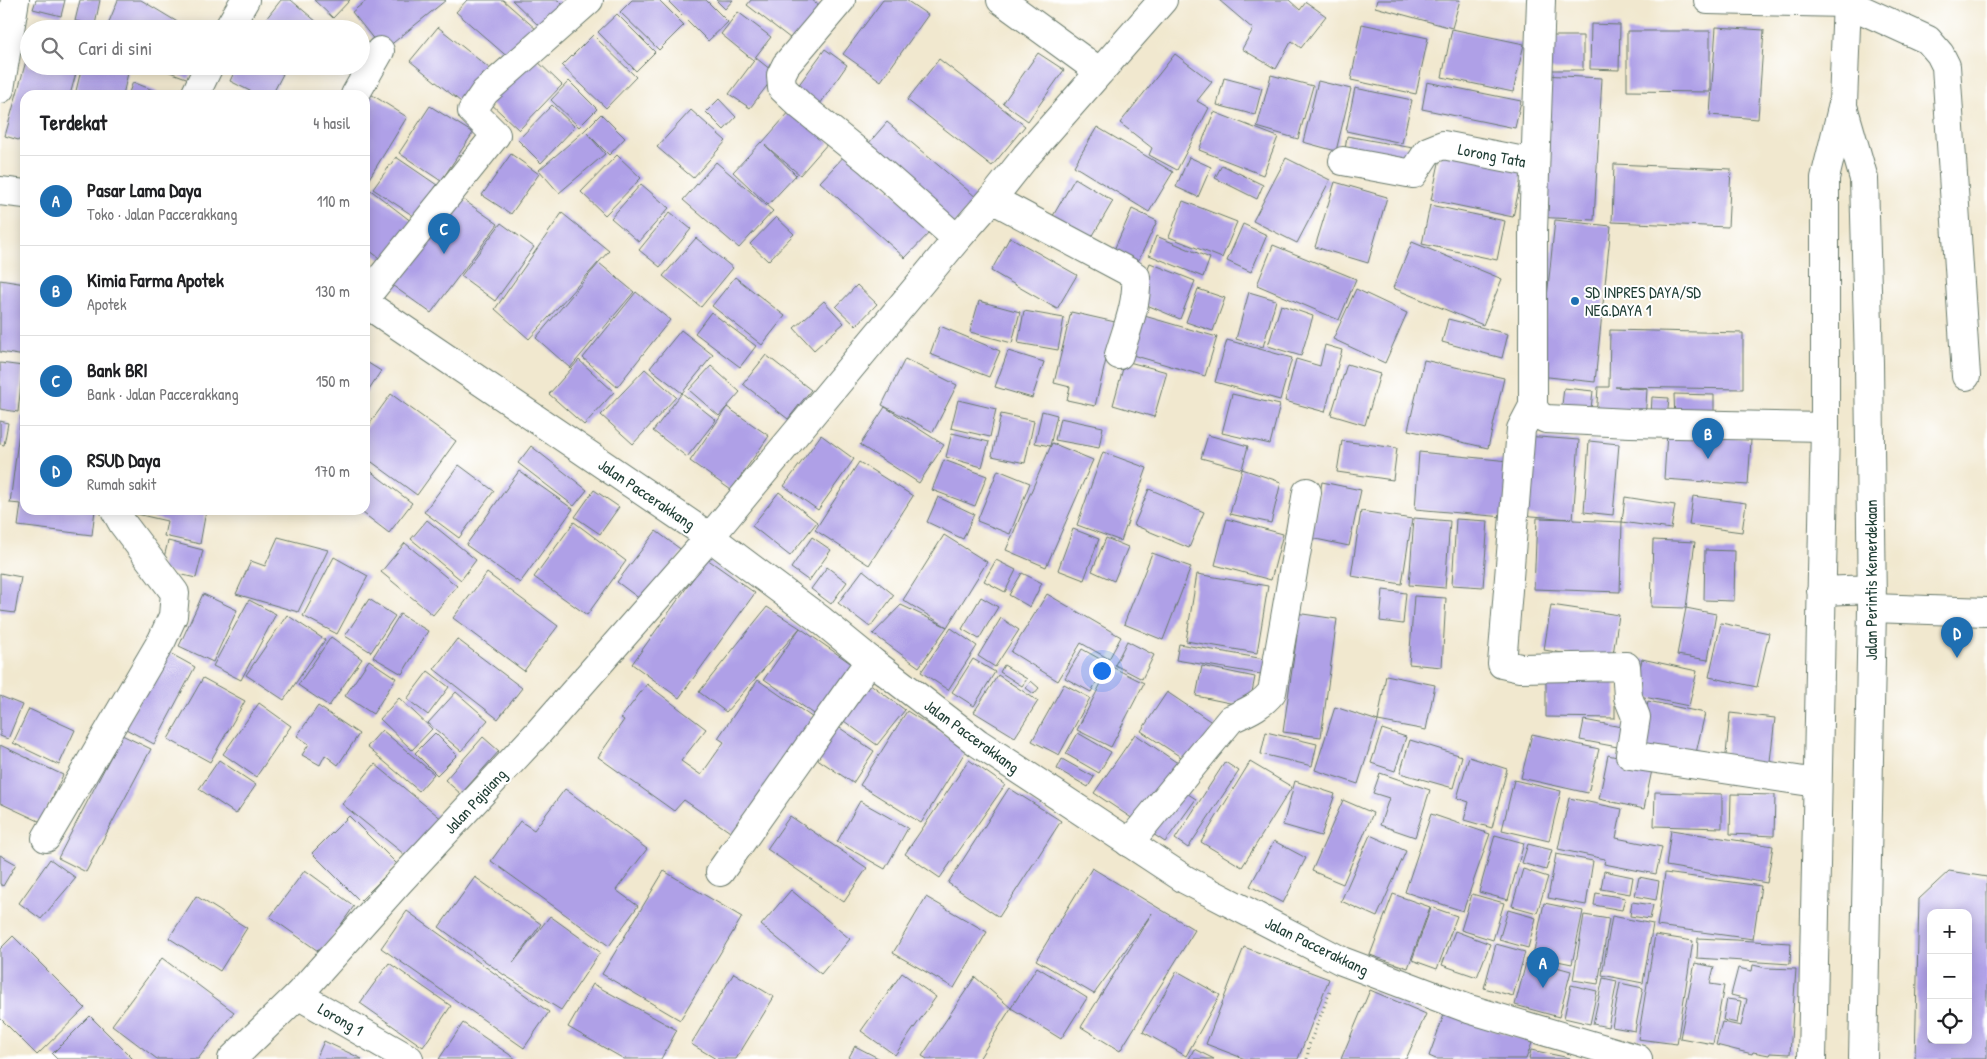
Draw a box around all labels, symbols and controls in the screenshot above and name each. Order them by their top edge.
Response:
search box [20,20,370,75]
icon: search [38,34,66,62]
text: Cari di sini [78,35,152,61]
text: Terdekat [40,108,107,137]
text: 4 hasil [313,112,350,134]
street label: Lorong Tata [1456,138,1528,172]
text: Pasar Lama Daya [87,177,201,203]
text: A [52,190,60,212]
text: 110 m [317,190,350,212]
text: Toko · Jalan Paccerakkang [87,203,237,225]
pin: C [428,213,460,254]
text: Kimia Farma Apotek [87,267,224,293]
text: B [52,280,60,302]
text: 130 m [315,280,350,302]
place label: SD INPRES DAYA/SD NEG.DAYA 1 [1585,281,1701,321]
text: Apotek [87,293,127,315]
marker: SD INPRES DAYA/SD NEG.DAYA 1 [1569,295,1581,307]
text: Bank BRI [87,357,148,383]
text: C [52,370,60,392]
text: 150 m [316,370,350,392]
text: Bank · Jalan Paccerakkang [87,383,239,405]
pin: B [1692,418,1724,459]
text: RSUD Daya [87,447,160,473]
street label: Jalan Paccerakkang [594,453,700,535]
text: D [52,460,60,482]
text: 170 m [315,460,350,482]
text: Rumah sakit [87,473,156,495]
street label: Jalan Perintis Kemerdekaan [1860,500,1882,660]
pin: D [1941,617,1973,658]
your location [1089,658,1115,684]
street label: Jalan Paccerakkang [920,694,1024,778]
street label: Jalan Pajaiang [439,764,511,838]
map controls [1927,909,1972,1044]
button: + [1927,909,1972,954]
street label: Jalan Paccerakkang [1262,911,1372,981]
pin: A [1527,947,1559,988]
button: − [1927,954,1972,999]
street label: Lorong 1 [314,997,368,1041]
button: locate [1927,999,1972,1044]

